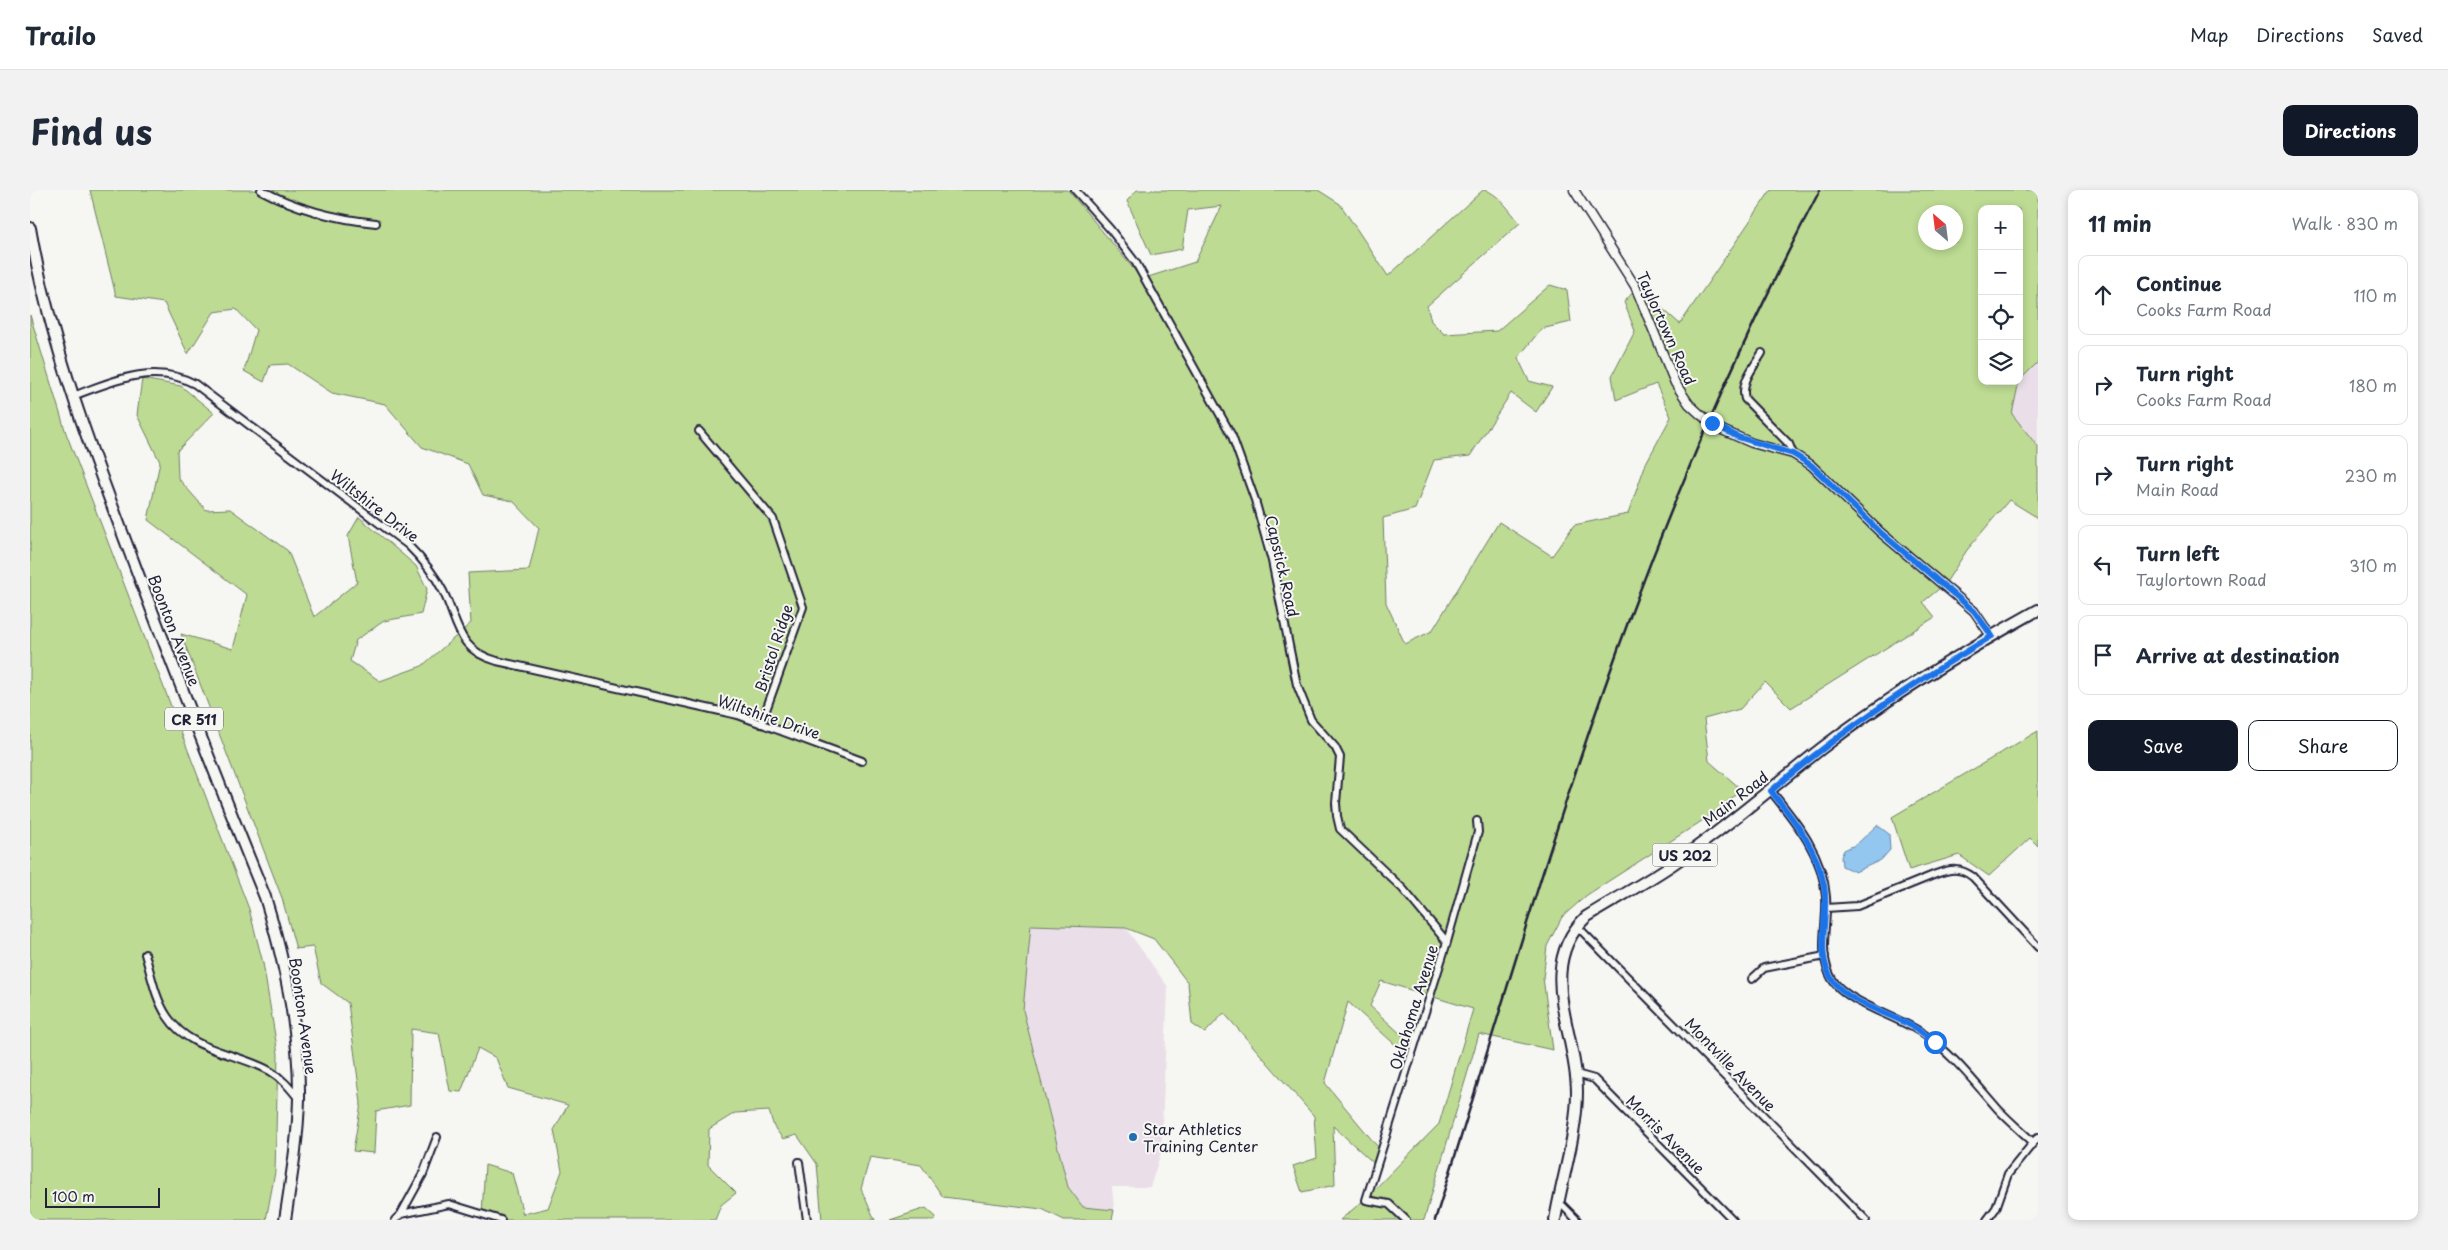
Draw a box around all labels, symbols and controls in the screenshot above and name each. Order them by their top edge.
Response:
text: Trailo [25,17,96,53]
text: Map [2190,21,2228,48]
text: Directions [2256,21,2344,48]
text: Saved [2372,21,2423,48]
text: Find us [30,104,152,157]
button: Directions [2283,105,2418,156]
north arrow [1918,205,1963,250]
map controls [1978,205,2023,385]
button: + [1978,205,2023,250]
text: 11 min [2088,207,2152,239]
text: Walk · 830 m [2292,211,2398,235]
button: − [1978,250,2023,295]
street label: Taylortown Road [1632,267,1702,389]
text: Continue [2136,269,2222,297]
icon: ahead [2089,281,2117,309]
text: 110 m [2354,283,2397,307]
button: locate [1978,295,2023,340]
text: Cooks Farm Road [2136,297,2272,321]
button: layers [1978,340,2023,385]
text: Turn right [2136,359,2234,387]
icon: right [2089,371,2117,399]
text: 180 m [2349,373,2397,397]
text: Cooks Farm Road [2136,387,2272,411]
route end [1701,412,1724,435]
text: Turn right [2136,449,2234,477]
icon: right [2089,461,2117,489]
street label: Wiltshire Drive [326,463,424,547]
text: 230 m [2345,463,2397,487]
text: Main Road [2136,477,2219,501]
street label: Capstick Road [1260,513,1306,619]
text: Turn left [2136,539,2220,567]
icon: left [2089,551,2117,579]
text: 310 m [2349,553,2397,577]
text: Taylortown Road [2136,567,2267,591]
street label: Boonton Avenue [143,571,207,689]
street label: Bristol Ridge [748,601,798,695]
icon: arrive [2089,641,2117,669]
text: Arrive at destination [2136,641,2340,669]
street label: Wiltshire Drive [715,688,823,744]
road number: CR 511 [165,708,223,730]
button: Save [2088,720,2238,771]
button: Share [2248,720,2398,771]
street label: Main Road [1697,765,1773,831]
road number: US 202 [1652,844,1718,866]
street label: Oklahoma Avenue [1383,942,1443,1072]
street label: Boonton Avenue [284,956,324,1076]
street label: Montville Avenue [1680,1012,1782,1116]
route start [1924,1031,1947,1054]
street label: Morris Avenue [1621,1089,1711,1179]
place label: Star Athletics Training Center [1143,1117,1258,1157]
marker: Star Athletics Training Center [1127,1131,1139,1143]
scale bar [45,1185,160,1208]
text: 100 m [52,1186,95,1207]

